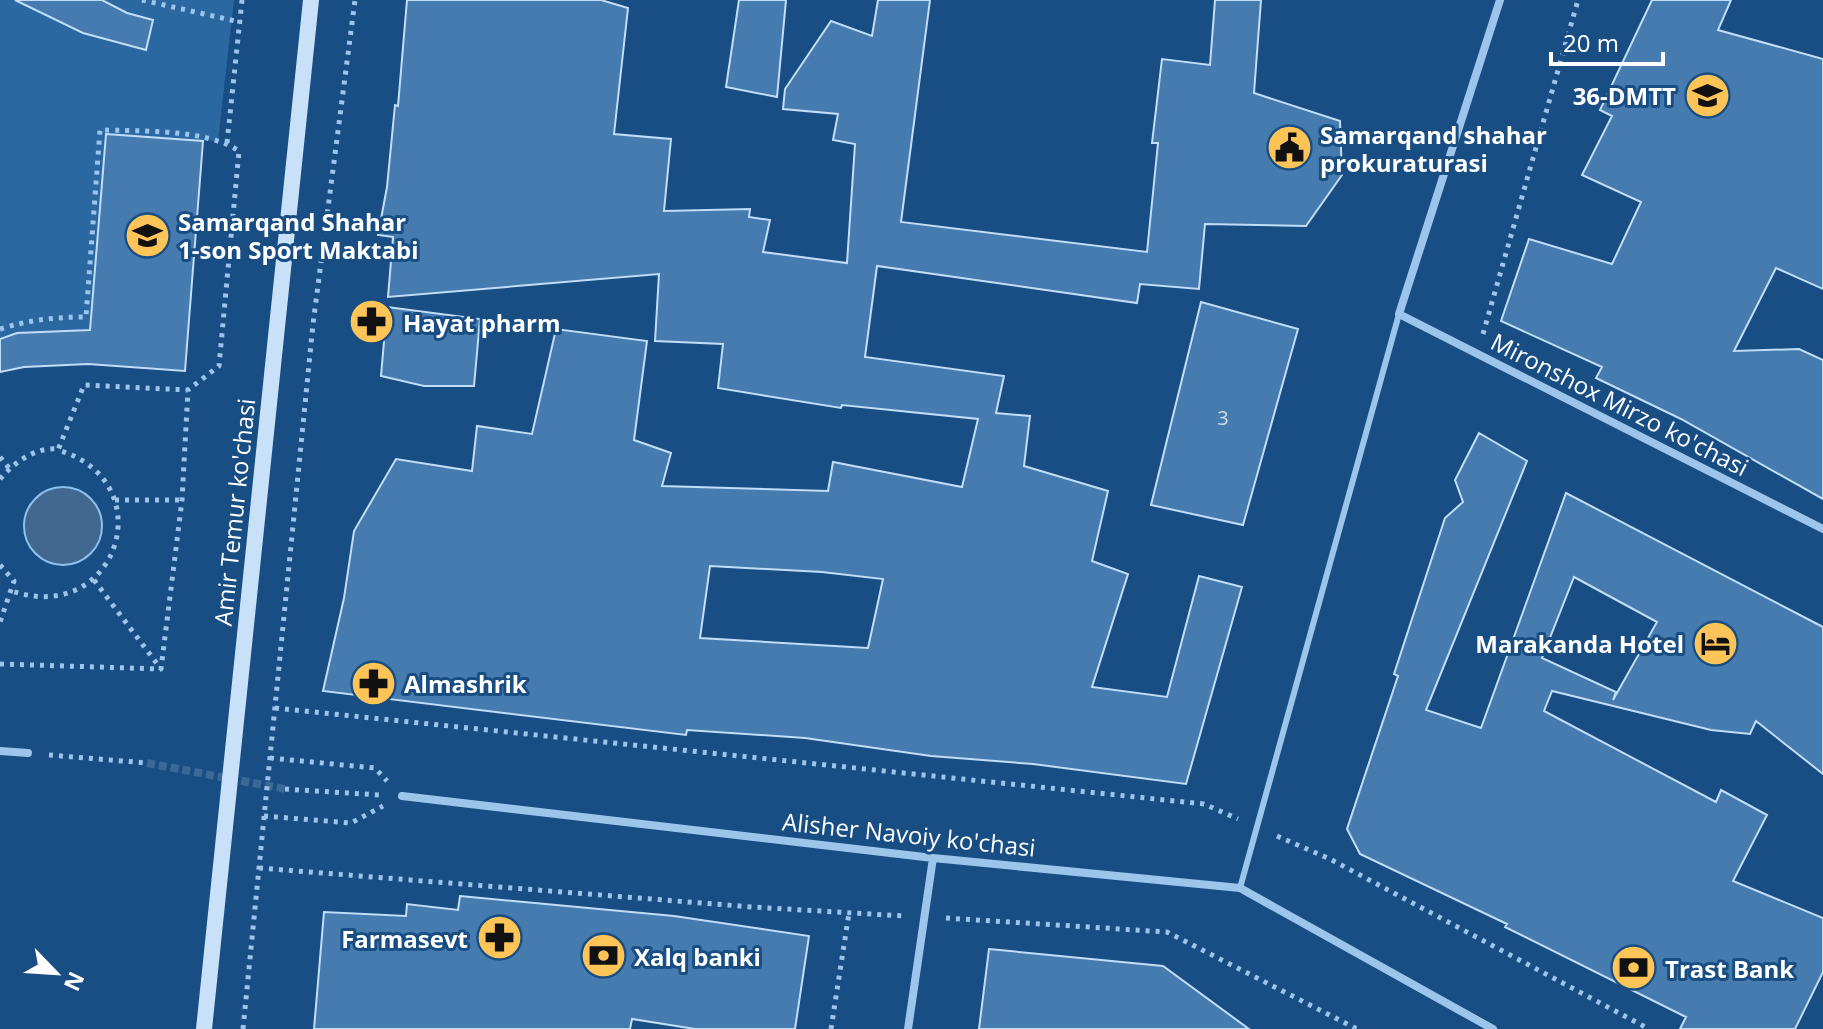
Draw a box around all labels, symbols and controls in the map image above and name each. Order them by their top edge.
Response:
scale bar [1551,16,1663,66]
text: 20 m [1563,26,1619,59]
school or university icon: 36-DMTT [1683,71,1731,119]
place label: 36-DMTT [1573,79,1676,112]
place label: Samarqand shahar prokuraturasi [1320,118,1547,179]
public building icon: Samarqand shahar prokuraturasi [1265,124,1313,172]
place label: Samarqand Shahar 1-son Sport Maktabi [178,205,419,266]
school or university icon: Samarqand Shahar 1-son Sport Maktabi [123,211,171,259]
pharmacy icon: Hayat pharm [348,298,396,346]
place label: Hayat pharm [403,306,561,339]
street label: Mironshox Mirzo ko'chasi [1486,325,1754,483]
street label: Amir Temur ko'chasi [206,397,262,627]
house number: 3 [1217,404,1229,431]
hotel icon: Marakanda Hotel [1691,619,1739,667]
place label: Marakanda Hotel [1475,627,1684,660]
pharmacy icon: Almashrik [349,659,397,707]
place label: Almashrik [404,667,527,700]
street label: Alisher Navoiy ko'chasi [781,804,1037,864]
pharmacy icon: Farmasevt [475,914,523,962]
place label: Farmasevt [341,922,468,955]
bank icon: Xalq banki [579,932,627,980]
north arrow [16,933,96,1013]
place label: Xalq banki [634,940,761,973]
bank icon: Trast Bank [1610,944,1658,992]
place label: Trast Bank [1665,952,1794,985]
text: N [58,967,92,996]

